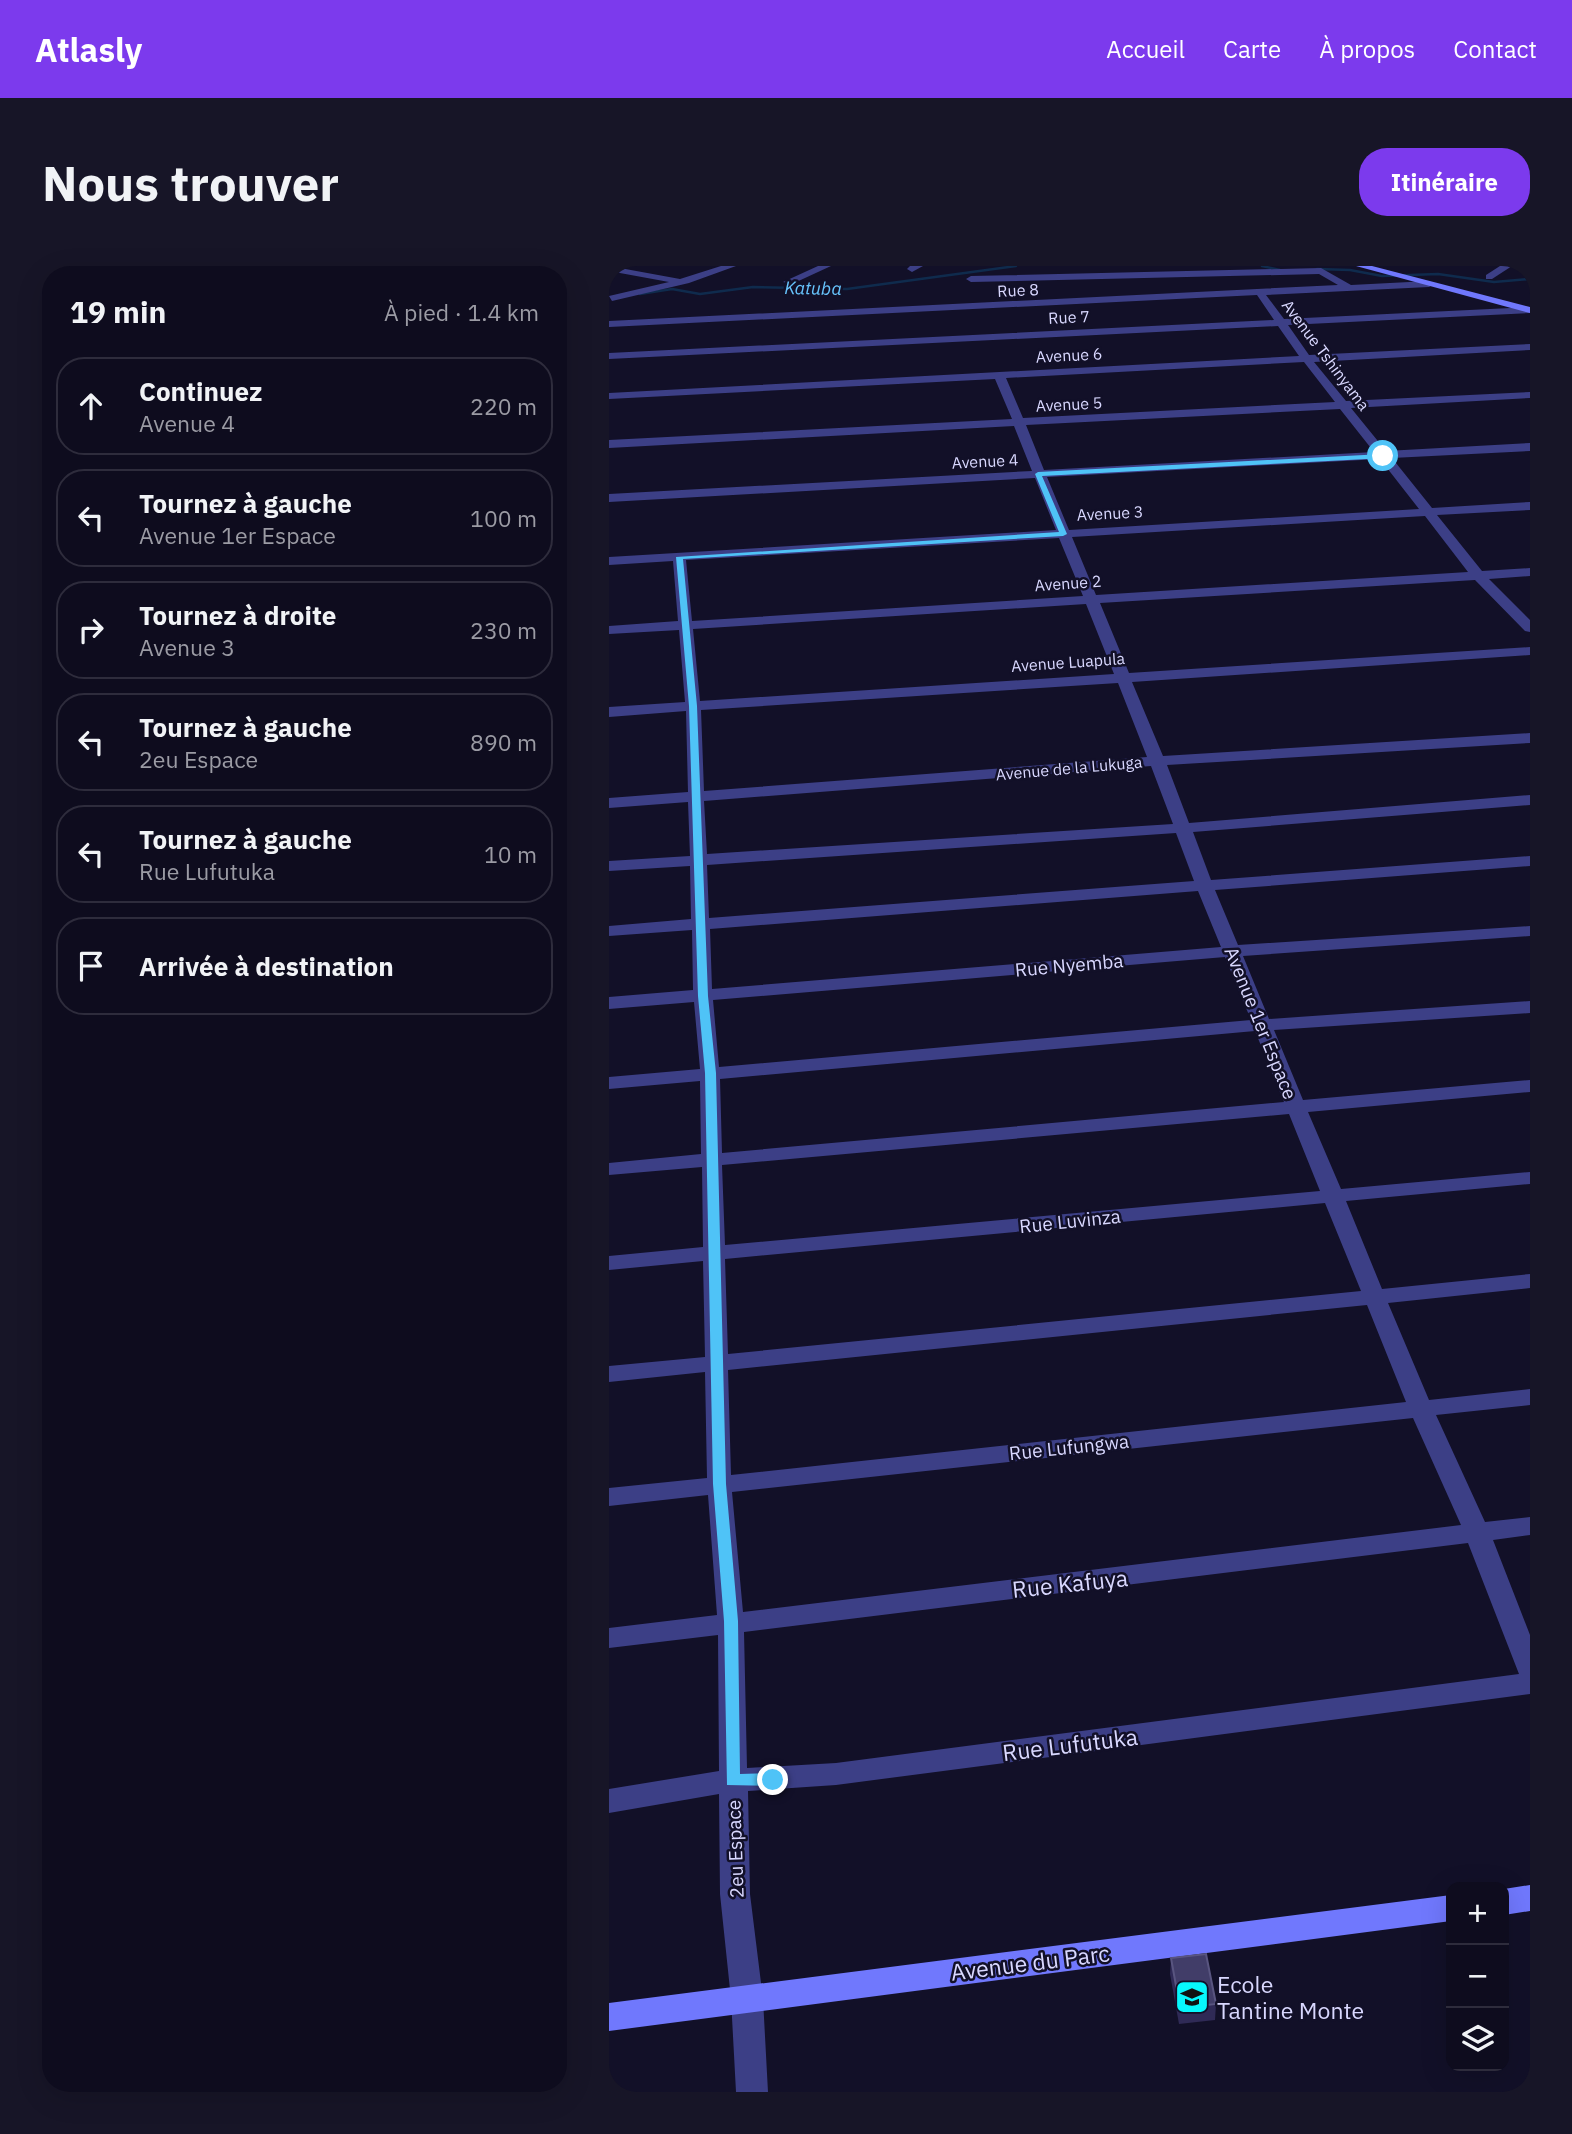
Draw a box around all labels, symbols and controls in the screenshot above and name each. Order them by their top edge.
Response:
text: Atlasly [35,28,142,71]
text: Accueil [1106,33,1185,65]
text: Carte [1223,33,1281,65]
text: À propos [1319,33,1415,65]
text: Contact [1453,33,1537,65]
button: Itinéraire [1359,148,1530,216]
text: Nous trouver [42,151,339,214]
water label: Katuba [784,276,842,300]
street label: Rue 8 [997,279,1039,301]
text: 19 min [70,292,166,331]
street label: Avenue Tshinyama [1278,296,1375,415]
text: À pied · 1.4 km [384,297,539,327]
street label: Rue 7 [1048,306,1090,328]
street label: Avenue 6 [1035,343,1103,367]
text: Continuez [139,374,262,408]
icon: ahead [72,387,110,425]
text: 220 m [470,391,537,421]
street label: Avenue 5 [1035,392,1103,416]
text: Avenue 4 [139,408,235,438]
route start [1367,440,1398,471]
street label: Avenue 4 [951,449,1019,473]
text: Tournez à gauche [139,486,352,520]
icon: left [72,499,110,537]
street label: Avenue 3 [1076,501,1144,525]
text: 100 m [470,503,537,533]
text: Avenue 1er Espace [139,520,336,550]
street label: Avenue 2 [1034,571,1102,595]
text: Tournez à droite [139,598,336,632]
icon: right [72,611,110,649]
text: 230 m [470,615,537,645]
text: Avenue 3 [139,632,235,662]
street label: Avenue Luapula [1010,648,1126,676]
text: Tournez à gauche [139,710,352,744]
icon: left [72,723,110,761]
text: 890 m [470,727,537,757]
text: 2eu Espace [139,744,258,774]
street label: Avenue de la Lukuga [995,752,1144,784]
text: Tournez à gauche [139,822,352,856]
icon: left [72,835,110,873]
text: 10 m [484,839,537,869]
text: Rue Lufutuka [139,856,275,886]
street label: Avenue 1er Espace [1219,943,1303,1103]
icon: arrive [72,947,110,985]
street label: Rue Nyemba [1014,948,1124,982]
text: Arrivée à destination [139,949,394,983]
street label: Rue Luvinza [1018,1204,1122,1238]
street label: Rue Lufungwa [1008,1429,1130,1465]
street label: Rue Kafuya [1011,1562,1129,1604]
street label: Rue Lufutuka [1001,1721,1139,1767]
route end [757,1764,788,1795]
street label: 2eu Espace [721,1799,749,1899]
map controls [1446,1882,1509,2071]
button: + [1446,1882,1509,1945]
street label: Avenue du Parc [949,1937,1111,1987]
button: − [1446,1945,1509,2008]
place label: Ecole Tantine Monte [1217,1969,1364,2025]
school or university icon: Ecole Tantine Monte [1173,1978,1211,2016]
button: layers [1446,2008,1509,2071]

